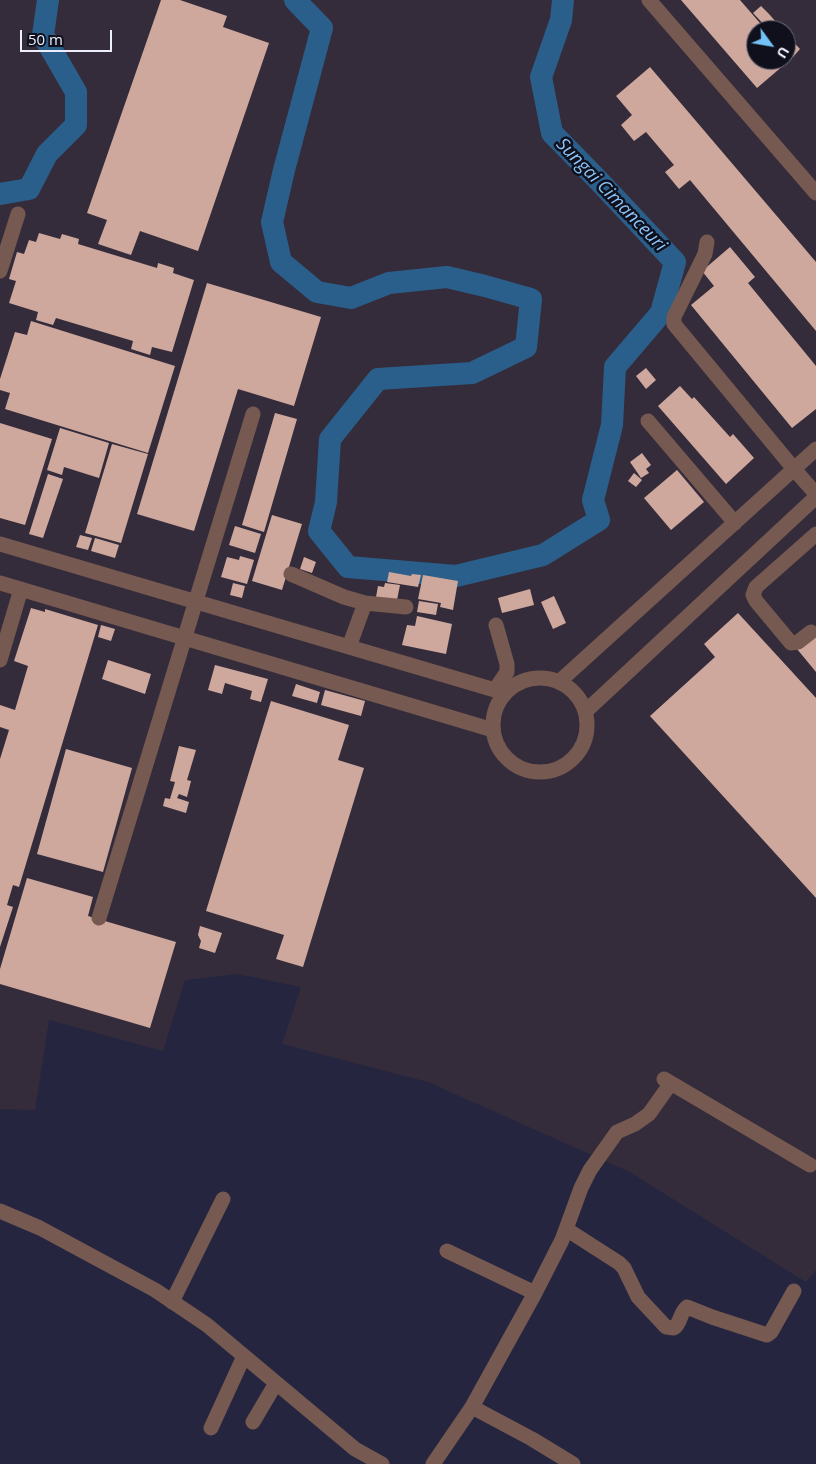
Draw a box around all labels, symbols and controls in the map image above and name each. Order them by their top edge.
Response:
scale bar [22,20,115,52]
north arrow [746,20,796,70]
text: 50 m [28,29,63,49]
text: U [772,43,794,62]
water label: Sungai Cimanceuri [551,134,671,256]

